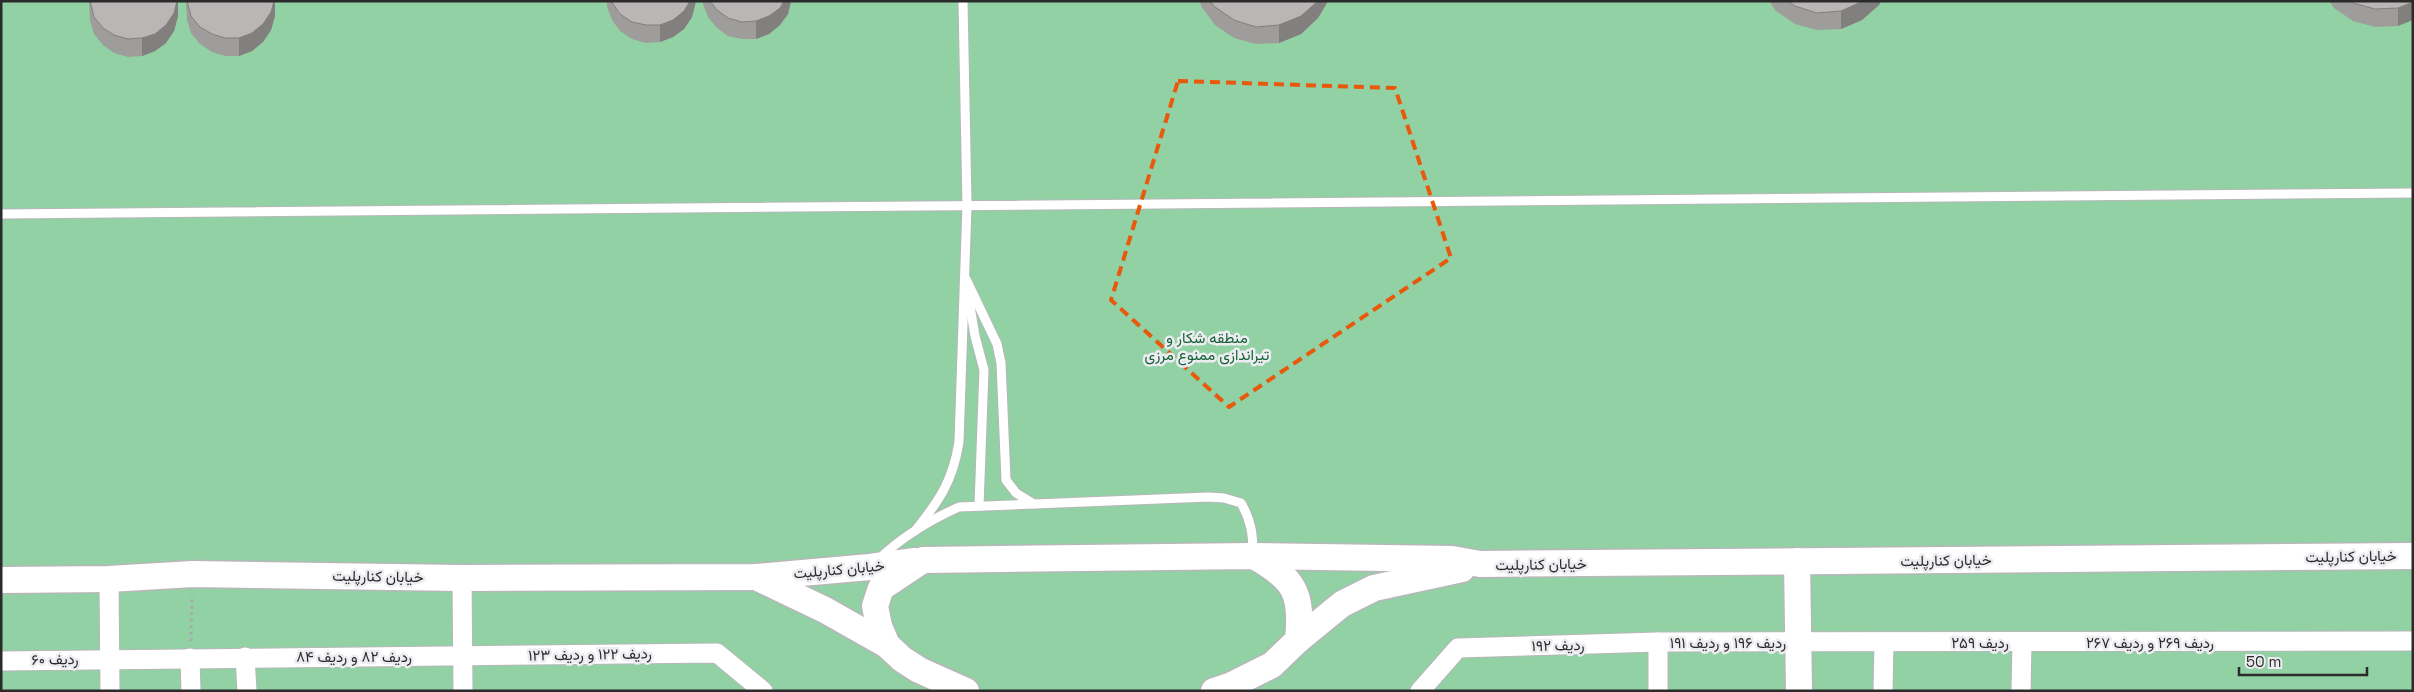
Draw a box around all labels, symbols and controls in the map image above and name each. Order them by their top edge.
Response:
park label: منطقه شکار و تیراندازی ممنوع مرزی [1145,328,1270,366]
street label: خیابان کنارپلیت [2305,546,2397,567]
street label: خیابان کنارپلیت [1900,550,1992,571]
street label: خیابان کنارپلیت [1495,554,1587,575]
street label: خیابان کنارپلیت [793,556,885,583]
street label: خیابان کنارپلیت [332,566,424,587]
street label: ردیف ۱۹۶ و ردیف ۱۹۱ [1670,633,1786,652]
street label: ردیف ۲۵۹ [1951,633,2009,652]
street label: ردیف ۲۶۹ و ردیف ۲۶۷ [2086,633,2214,652]
street label: ردیف ۱۹۲ [1531,635,1585,655]
street label: ردیف ۱۲۲ و ردیف ۱۲۳ [528,643,652,665]
scale bar [2239,644,2366,676]
street label: ردیف ۸۲ و ردیف ۸۴ [296,647,412,666]
street label: ردیف ۶۰ [31,649,79,669]
text: 50 m [2246,652,2281,671]

